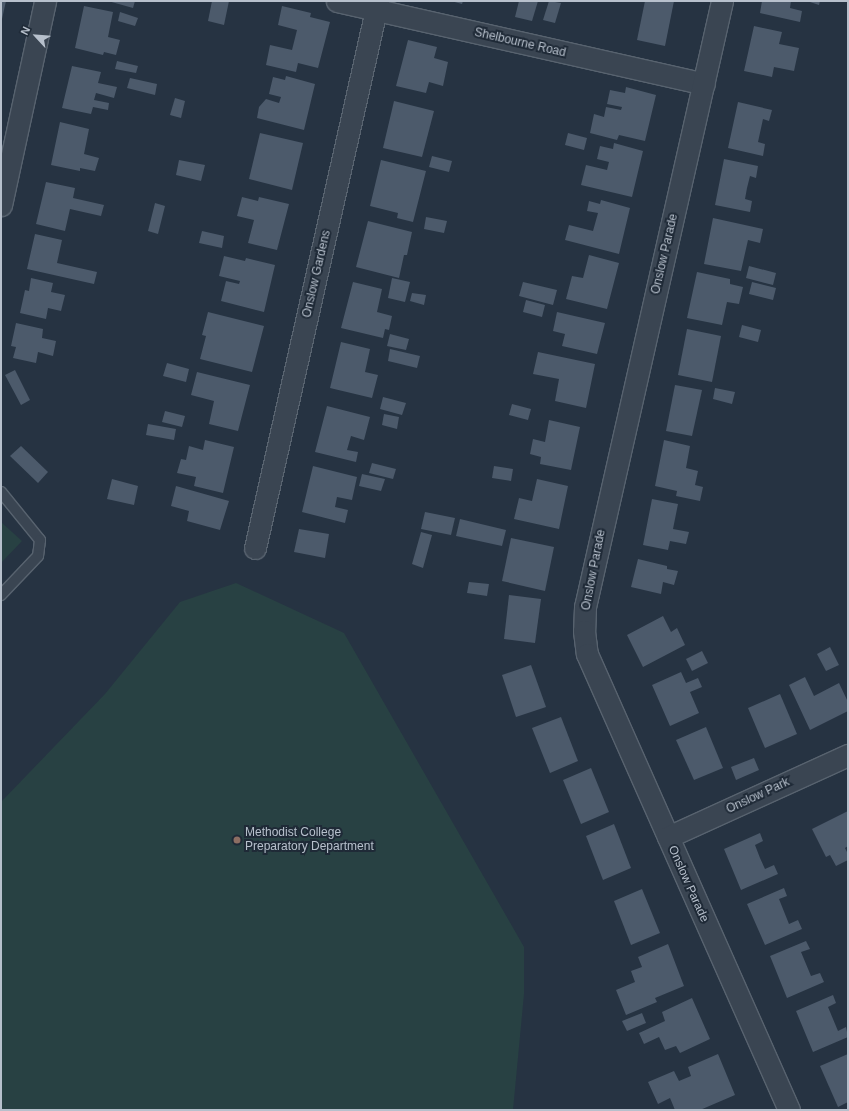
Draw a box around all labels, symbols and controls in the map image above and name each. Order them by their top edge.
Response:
north arrow [16,16,56,56]
text: N [18,25,32,37]
street label: Shelbourne Road [473,25,567,61]
street label: Onslow Parade [649,212,681,296]
street label: Onslow Gardens [300,229,334,319]
street label: Onslow Parade [579,528,609,612]
street label: Onslow Park [724,775,792,817]
place label: Methodist College Preparatory Department [245,826,374,854]
marker: Methodist College Preparatory Department [232,835,242,845]
street label: Onslow Parade [665,844,711,924]

